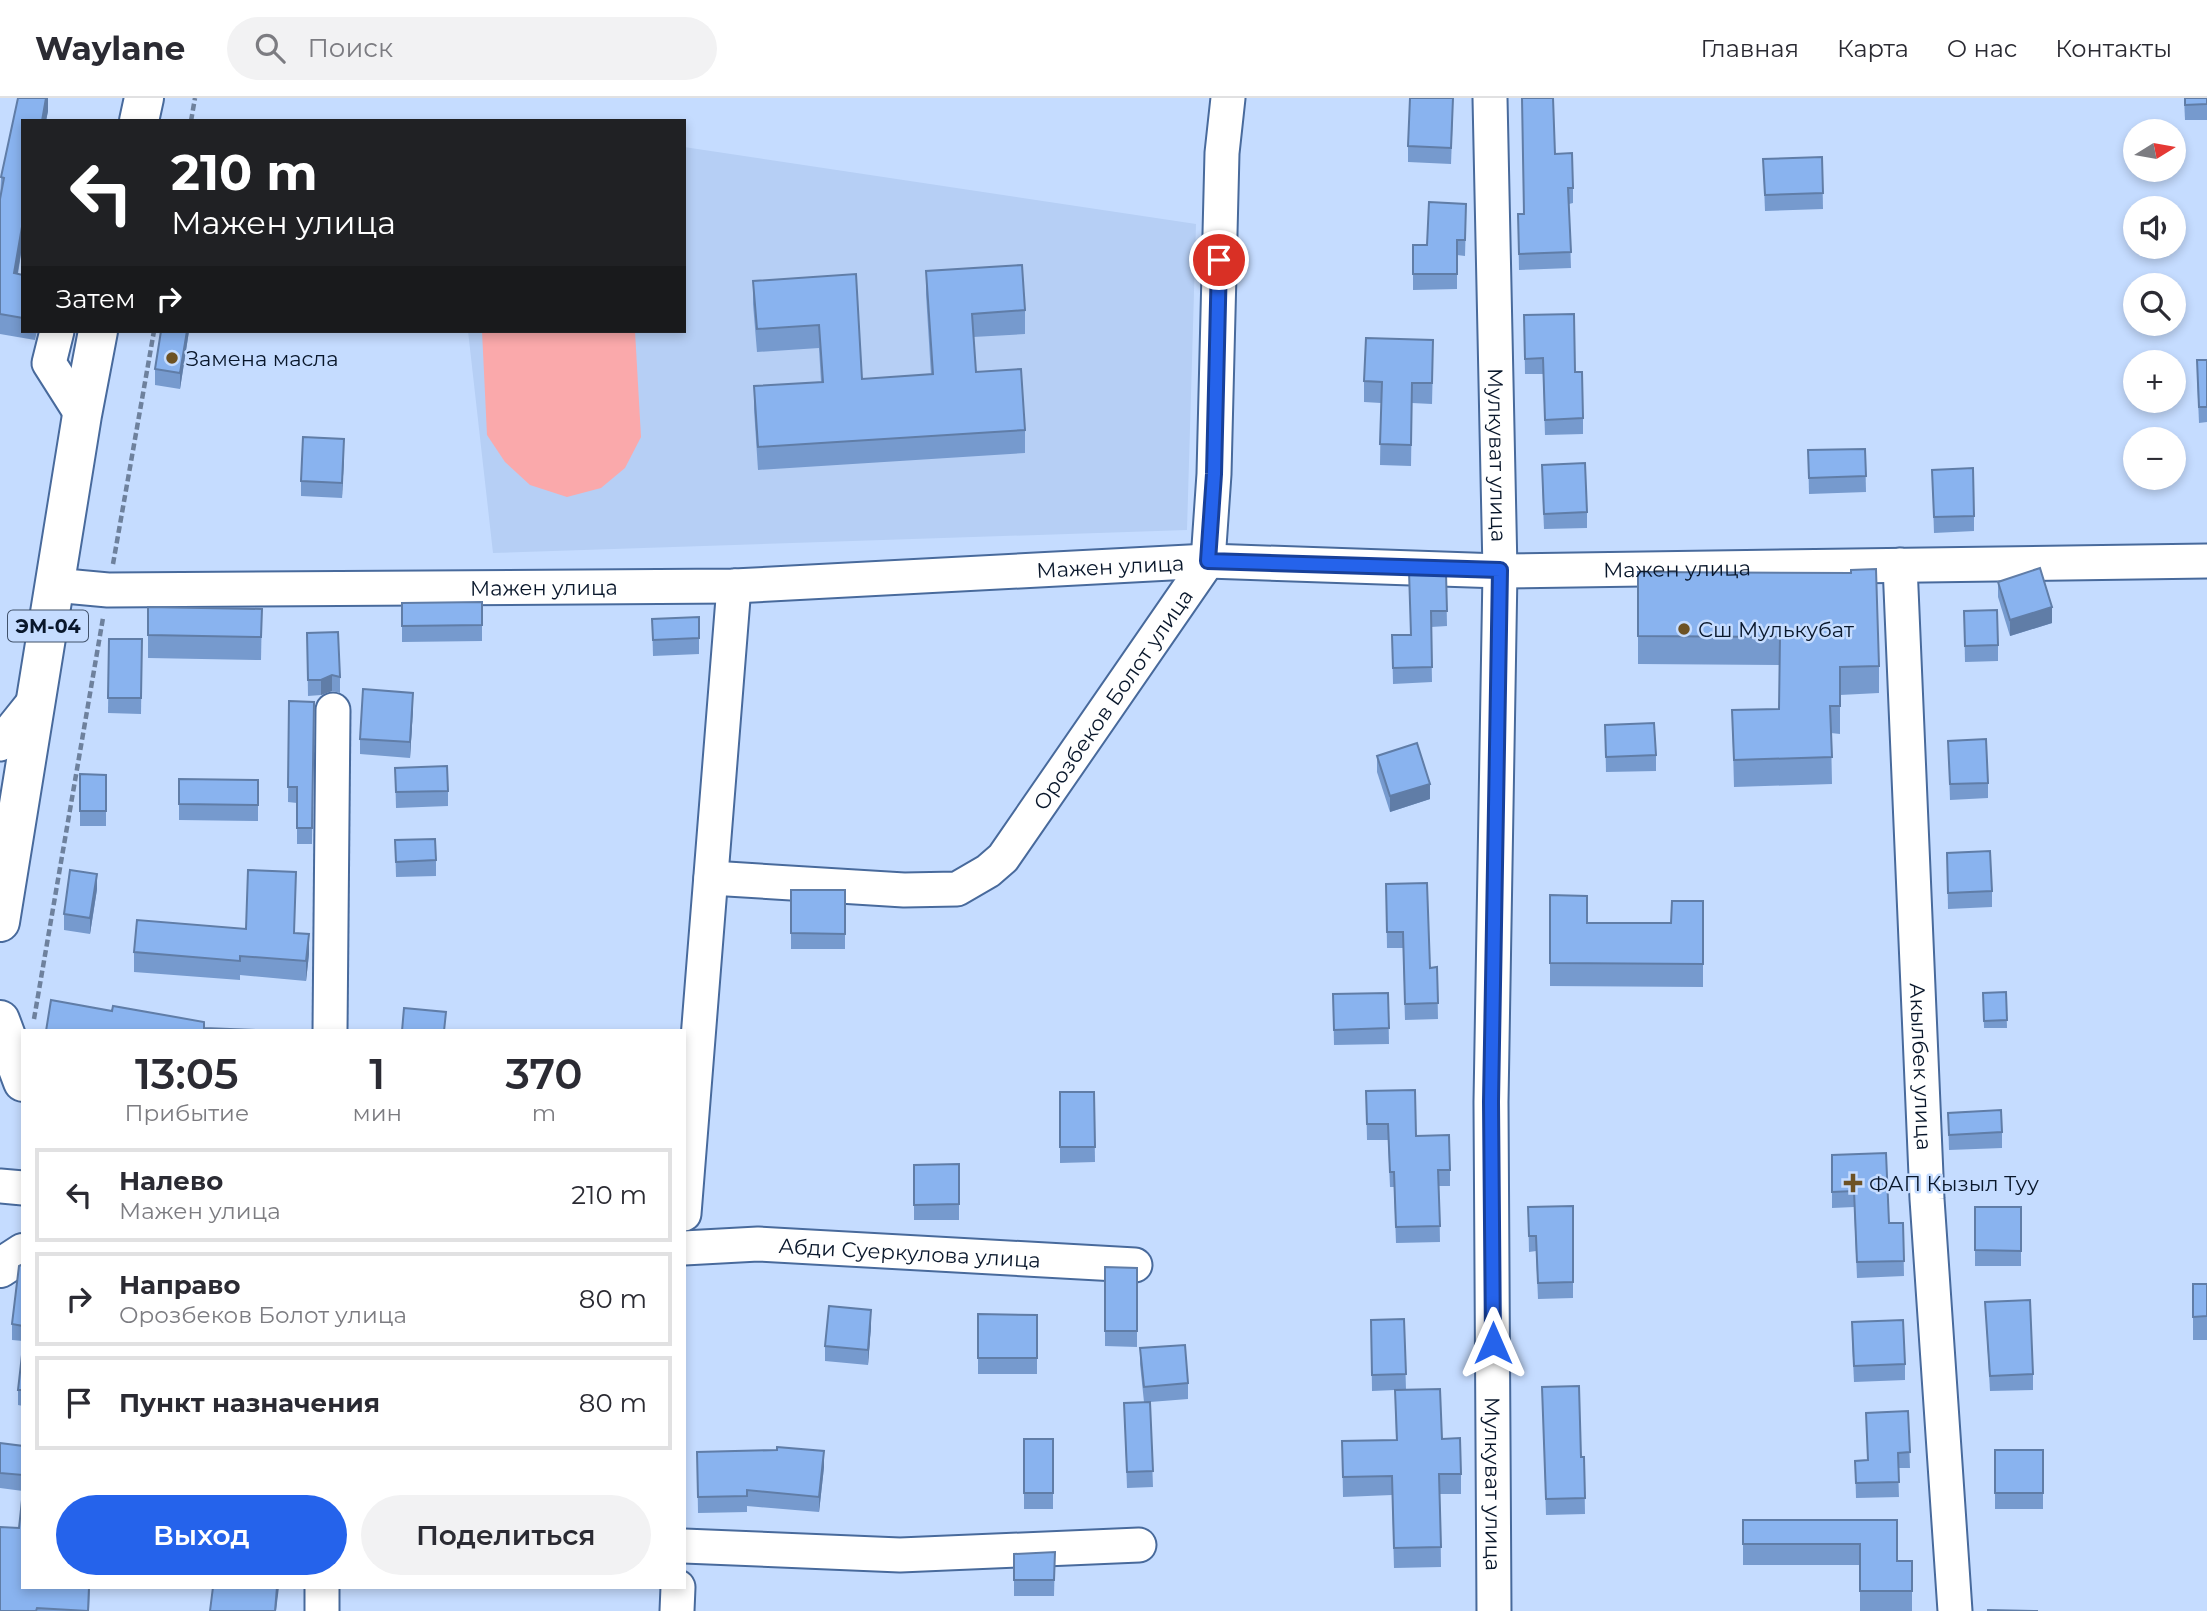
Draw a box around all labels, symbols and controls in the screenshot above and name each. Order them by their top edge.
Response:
search box [227,17,717,80]
text: Waylane [35,28,185,68]
icon: search [251,29,289,67]
text: Поиск [307,32,393,64]
text: Главная [1701,34,1799,63]
text: Карта [1837,34,1909,63]
text: О нас [1947,34,2017,63]
text: Контакты [2055,34,2172,63]
north arrow [2123,119,2186,182]
map controls [2123,119,2186,490]
text: 210 m [171,143,318,202]
icon: left [56,147,147,238]
button: sound [2123,196,2186,259]
text: Мажен улица [171,203,396,242]
pin [1189,230,1249,290]
icon: arrive [1200,241,1238,279]
button: search [2123,273,2186,336]
icon: right [150,280,188,318]
text: Затем [56,283,136,315]
place label: Замена масла [186,346,339,371]
marker: Замена масла [164,350,180,366]
button: + [2123,350,2186,413]
street label: Мулкуват улица [1483,368,1512,542]
button: − [2123,427,2186,490]
street label: Мажен улица [1036,550,1185,583]
street label: Мажен улица [1603,555,1751,582]
street label: Мажен улица [470,574,618,600]
street label: Орозбеков Болот улица [1028,584,1198,815]
road number: ЭМ-04 [8,610,88,642]
place label: Сш Мулькубат [1698,617,1854,642]
marker: Сш Мулькубат [1676,621,1692,637]
street label: Акылбек улица [1905,982,1937,1151]
text: 13:05 [135,1048,239,1100]
text: 1 [369,1048,385,1100]
text: 370 [506,1048,583,1100]
text: Прибытие [124,1099,249,1127]
text: мин [353,1099,402,1127]
text: m [532,1099,556,1127]
text: Налево [119,1165,223,1197]
place label: ФАП Кызыл Туу [1869,1171,2039,1196]
marker: ФАП Кызыл Туу [1843,1173,1863,1193]
icon: left [60,1176,98,1214]
text: 210 m [571,1179,647,1211]
text: Мажен улица [119,1197,281,1225]
street label: Абди Суеркулова улица [778,1233,1041,1272]
text: Направо [119,1269,240,1301]
icon: right [60,1280,98,1318]
text: 80 m [579,1283,647,1315]
text: Орозбеков Болот улица [119,1301,407,1329]
position arrow [1456,1306,1530,1380]
icon: arrive [60,1384,98,1422]
text: Пункт назначения [119,1387,380,1419]
text: 80 m [579,1387,647,1419]
street label: Мулкуват улица [1480,1397,1506,1571]
button: Выход [56,1495,347,1575]
button: Поделиться [361,1495,651,1575]

